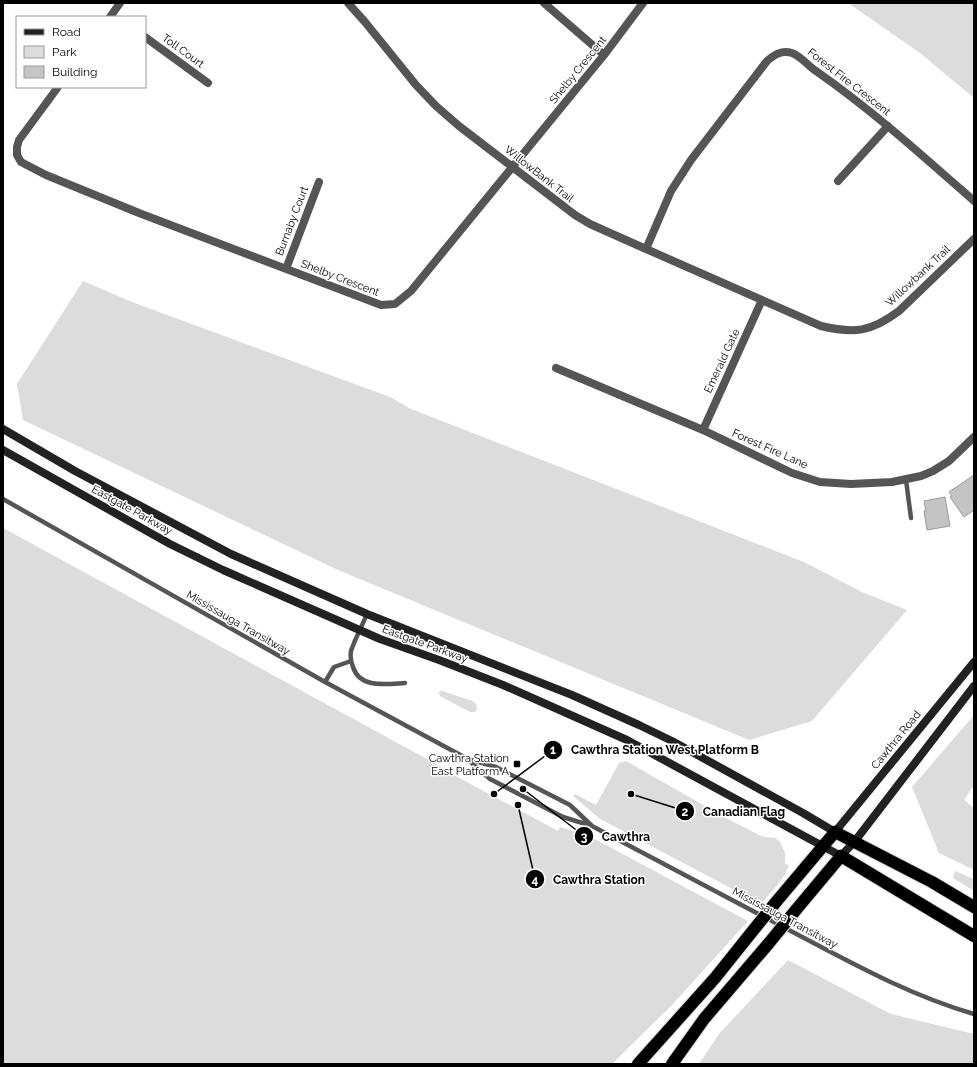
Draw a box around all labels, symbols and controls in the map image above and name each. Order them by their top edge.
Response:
legend [16,16,146,88]
text: Road [52,25,81,39]
street label: Toll Court [159,31,207,71]
street label: Shelby Crescent [547,33,609,106]
text: Park [52,45,77,59]
street label: Forest Fire Crescent [805,46,893,119]
text: Building [52,65,98,79]
street label: WillowBank Trail [502,143,576,205]
street label: Burnaby Court [273,184,311,258]
street label: Willowbank Trail [883,243,953,309]
street label: Shelby Crescent [299,257,381,299]
street label: Emerald Gate [701,326,743,395]
street label: Forest Fire Lane [730,426,810,472]
street label: Eastgate Parkway [89,482,175,538]
street label: Mississauga Transitway [184,588,292,658]
street label: Eastgate Parkway [380,622,470,666]
street label: Cawthra Road [868,708,924,772]
callout: Cawthra Station West Platform B [543,738,767,762]
text: 1 [550,743,556,757]
text: Cawthra Station West Platform B [571,743,759,757]
place label: Cawthra Station East Platform A [429,752,510,778]
marker: Cawthra Station East Platform A [512,759,522,769]
callout: Canadian Flag [675,799,794,823]
text: 2 [682,805,689,819]
text: Canadian Flag [703,805,785,819]
callout: Cawthra [574,824,658,848]
text: 3 [581,830,588,844]
text: Cawthra [602,830,650,844]
callout: Cawthra Station [525,867,653,891]
text: 4 [532,873,539,887]
text: Cawthra Station [553,873,645,887]
street label: Mississauga Transitway [730,885,840,951]

